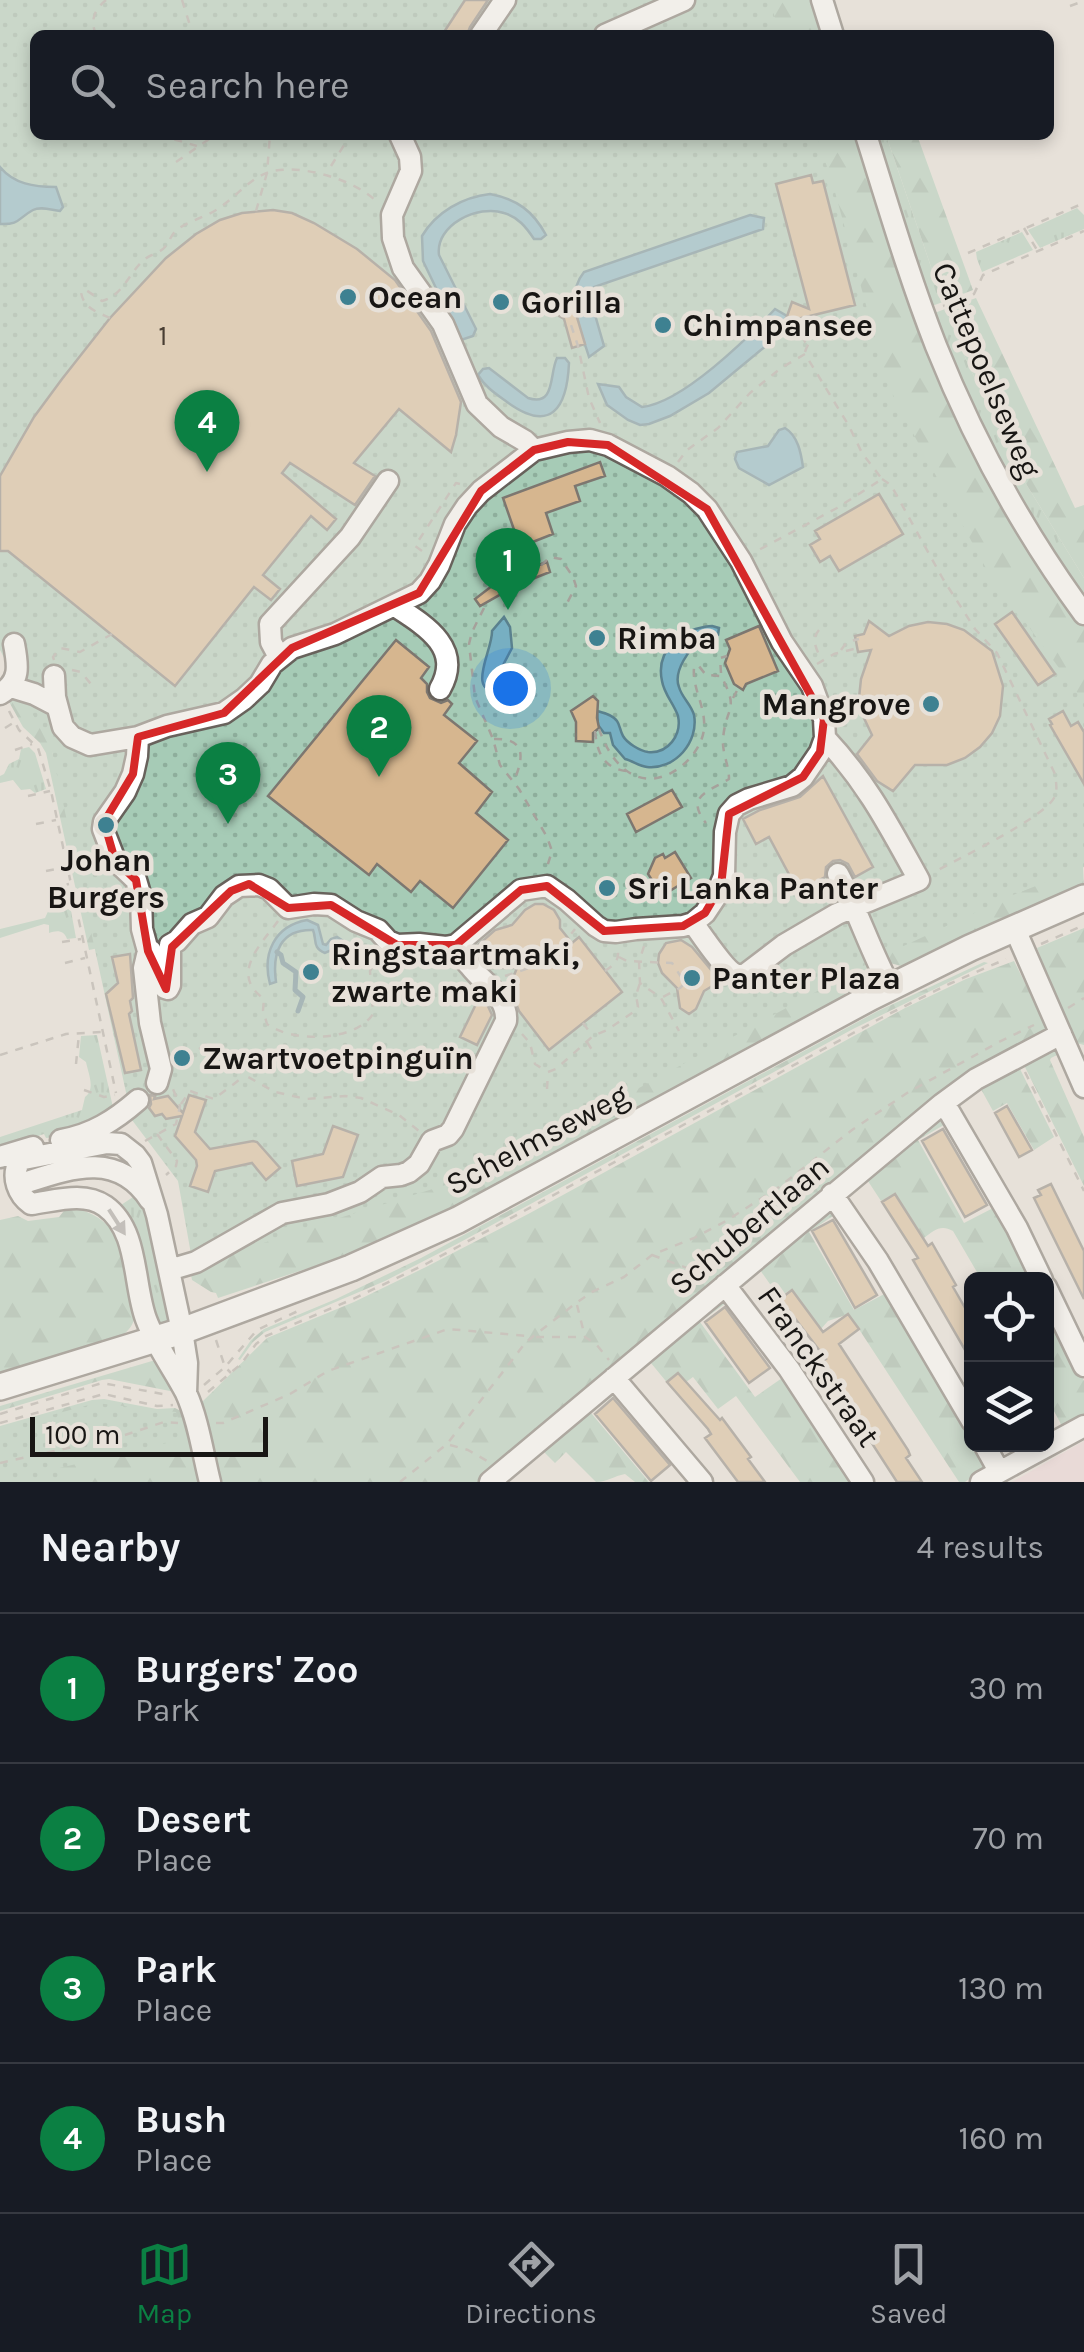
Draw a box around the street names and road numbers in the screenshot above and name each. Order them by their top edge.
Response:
street label: Cattepoelseweg [925,257,1049,483]
street label: Schelmseweg [440,1076,635,1203]
street label: Schubertlaan [662,1148,837,1303]
street label: Franckstraat [750,1279,888,1454]

